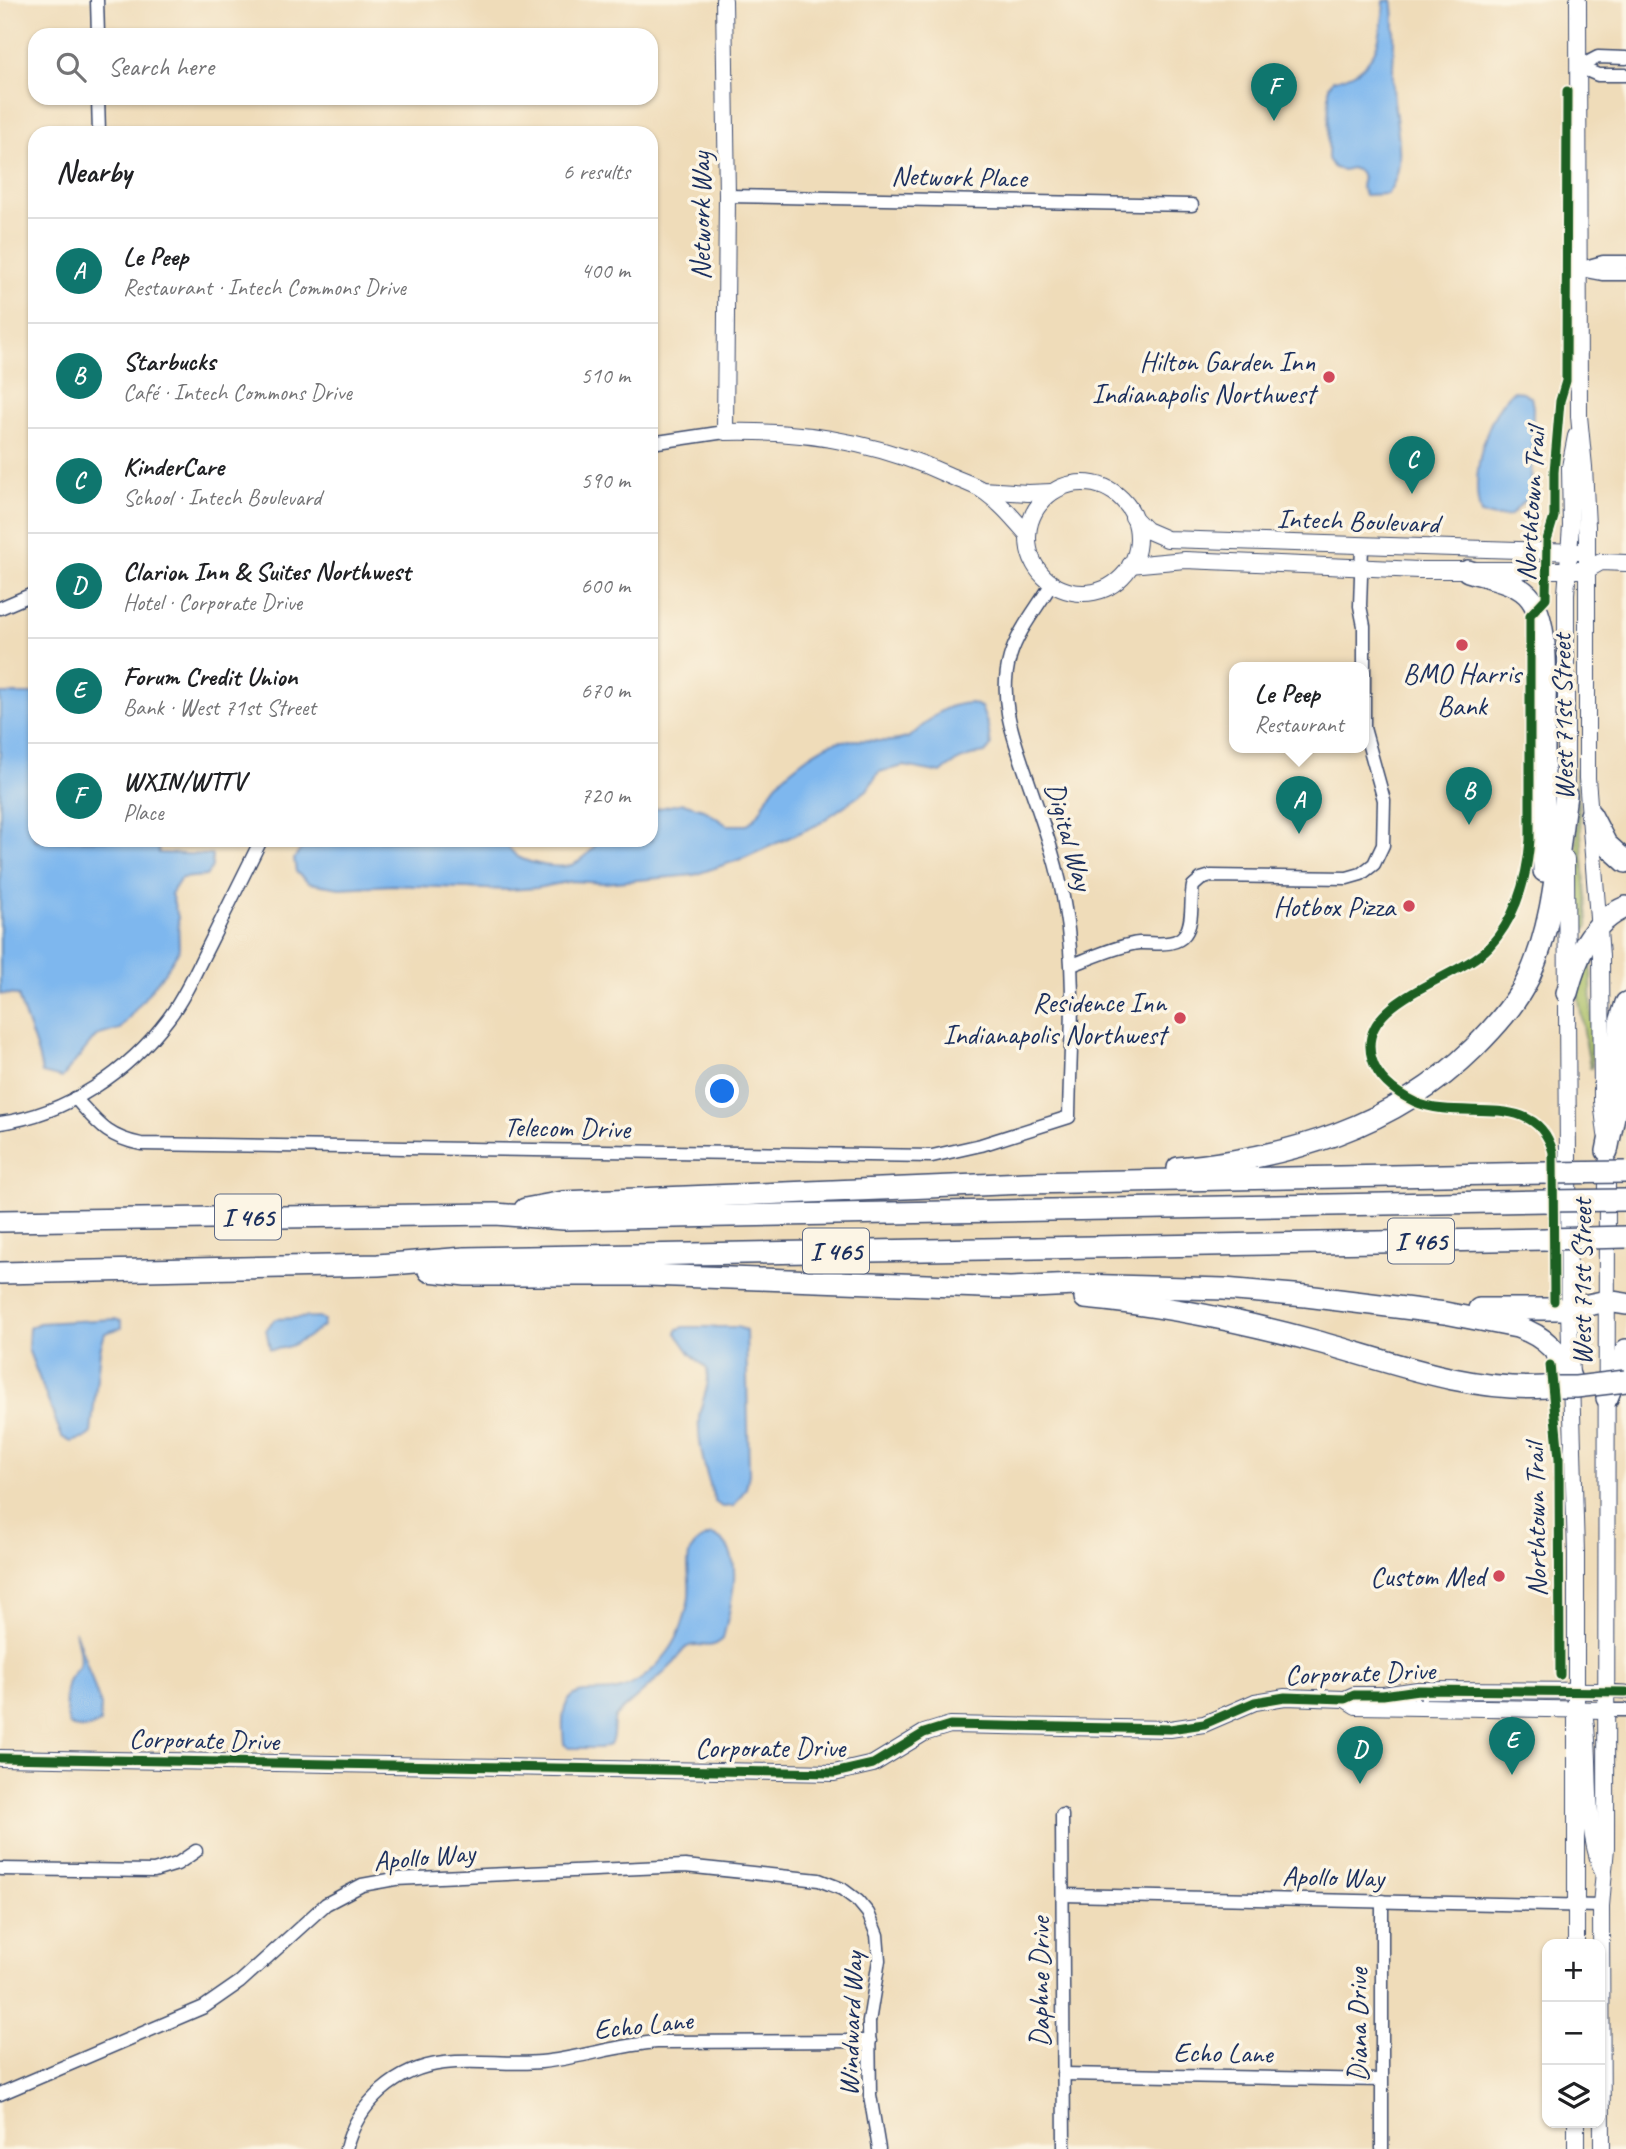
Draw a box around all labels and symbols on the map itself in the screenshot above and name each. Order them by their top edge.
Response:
pin: F [1251,63,1297,121]
street label: Network Way [683,150,718,280]
street label: Network Place [891,158,1029,195]
place label: Hilton Garden Inn Indianapolis Northwest [1092,344,1319,411]
marker: Hilton Garden Inn Indianapolis Northwest [1321,369,1337,385]
street label: Northtown Trail [1508,421,1554,582]
pin: C [1389,436,1435,494]
street label: Intech Boulevard [1276,500,1444,541]
street label: West 71st Street [1544,631,1581,800]
marker: BMO Harris Bank [1454,637,1470,653]
place label: BMO Harris Bank [1403,656,1524,723]
pin: B [1446,767,1492,825]
pin: A [1276,776,1322,834]
street label: Digital Way [1037,778,1102,896]
place label: Hotbox Pizza [1274,889,1397,924]
marker: Hotbox Pizza [1401,898,1417,914]
place label: Residence Inn Indianapolis Northwest [943,985,1170,1052]
marker: Residence Inn Indianapolis Northwest [1172,1010,1188,1026]
your location [705,1074,739,1108]
street label: Telecom Drive [504,1109,632,1146]
road number: I 465 [215,1194,281,1240]
street label: West 71st Street [1564,1196,1599,1365]
road number: I 465 [1388,1218,1454,1264]
road number: I 465 [803,1228,869,1274]
street label: Northtown Trail [1517,1438,1554,1597]
place label: Custom Med [1370,1559,1489,1594]
marker: Custom Med [1491,1568,1507,1584]
street label: Corporate Drive [1284,1652,1438,1693]
pin: E [1489,1717,1535,1775]
street label: Corporate Drive [129,1721,281,1758]
pin: D [1337,1726,1383,1784]
street label: Corporate Drive [695,1730,847,1765]
street label: Apollo Way [372,1834,479,1878]
street label: Apollo Way [1282,1858,1387,1895]
street label: Daphne Drive [1022,1915,1057,2047]
street label: Windward Way [830,1949,871,2097]
street label: Diana Drive [1340,1966,1375,2082]
street label: Echo Lane [592,2002,696,2047]
street label: Echo Lane [1173,2034,1275,2071]

